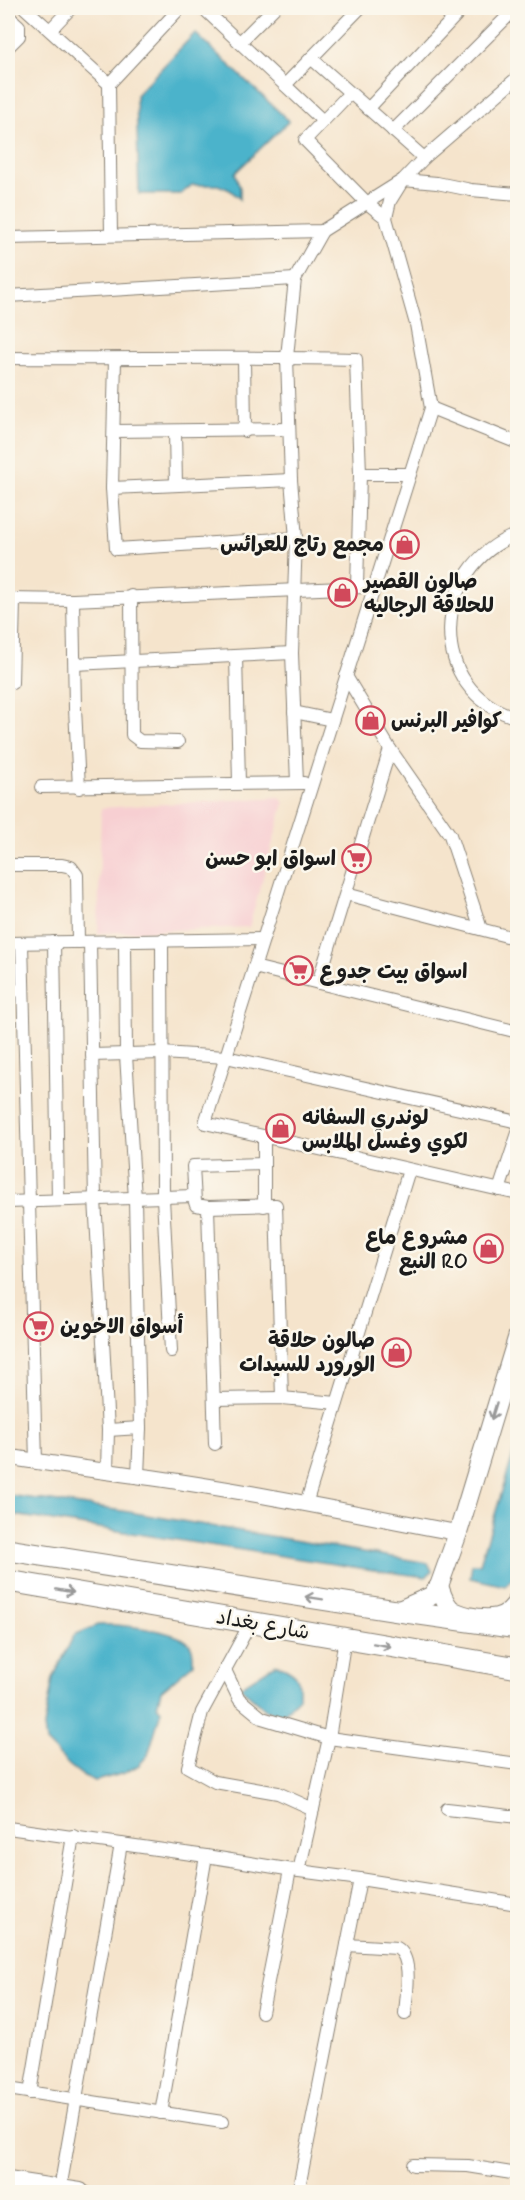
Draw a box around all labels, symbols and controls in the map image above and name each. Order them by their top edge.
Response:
shop icon: مجمع رتاج للعرائس [389,528,421,560]
place label: مجمع رتاج للعرائس [220,531,384,559]
place label: صالون القصير للحلاقة الرجاليه [362,568,494,620]
shop icon: صالون القصير للحلاقة الرجاليه [327,577,359,609]
shop icon: كوافير البرنس [354,704,386,736]
place label: كوافير البرنس [391,707,502,735]
supermarket icon: اسواق ابو حسن [341,842,373,874]
place label: اسواق ابو حسن [205,845,336,873]
supermarket icon: اسواق بيت جدوع [283,955,315,987]
place label: اسواق بيت جدوع [320,958,468,986]
place label: لوندري السفانه لكوي وغسل الملابس [302,1104,468,1157]
shop icon: لوندري السفانه لكوي وغسل الملابس [265,1113,297,1145]
place label: مشروع ماع النبع RO [366,1224,468,1276]
shop icon: مشروع ماع النبع RO [473,1233,505,1265]
supermarket icon: أسواق الاخوين [23,1310,55,1342]
place label: أسواق الاخوين [60,1313,183,1341]
place label: صالون حلاقة الورورد للسيدات [239,1327,375,1379]
shop icon: صالون حلاقة الورورد للسيدات [380,1336,412,1368]
one-way arrow [488,1401,499,1420]
one-way arrow [55,1585,75,1596]
one-way arrow [305,1592,325,1603]
street label: شارع بغداد [214,1603,312,1647]
one-way arrow [371,1639,391,1650]

